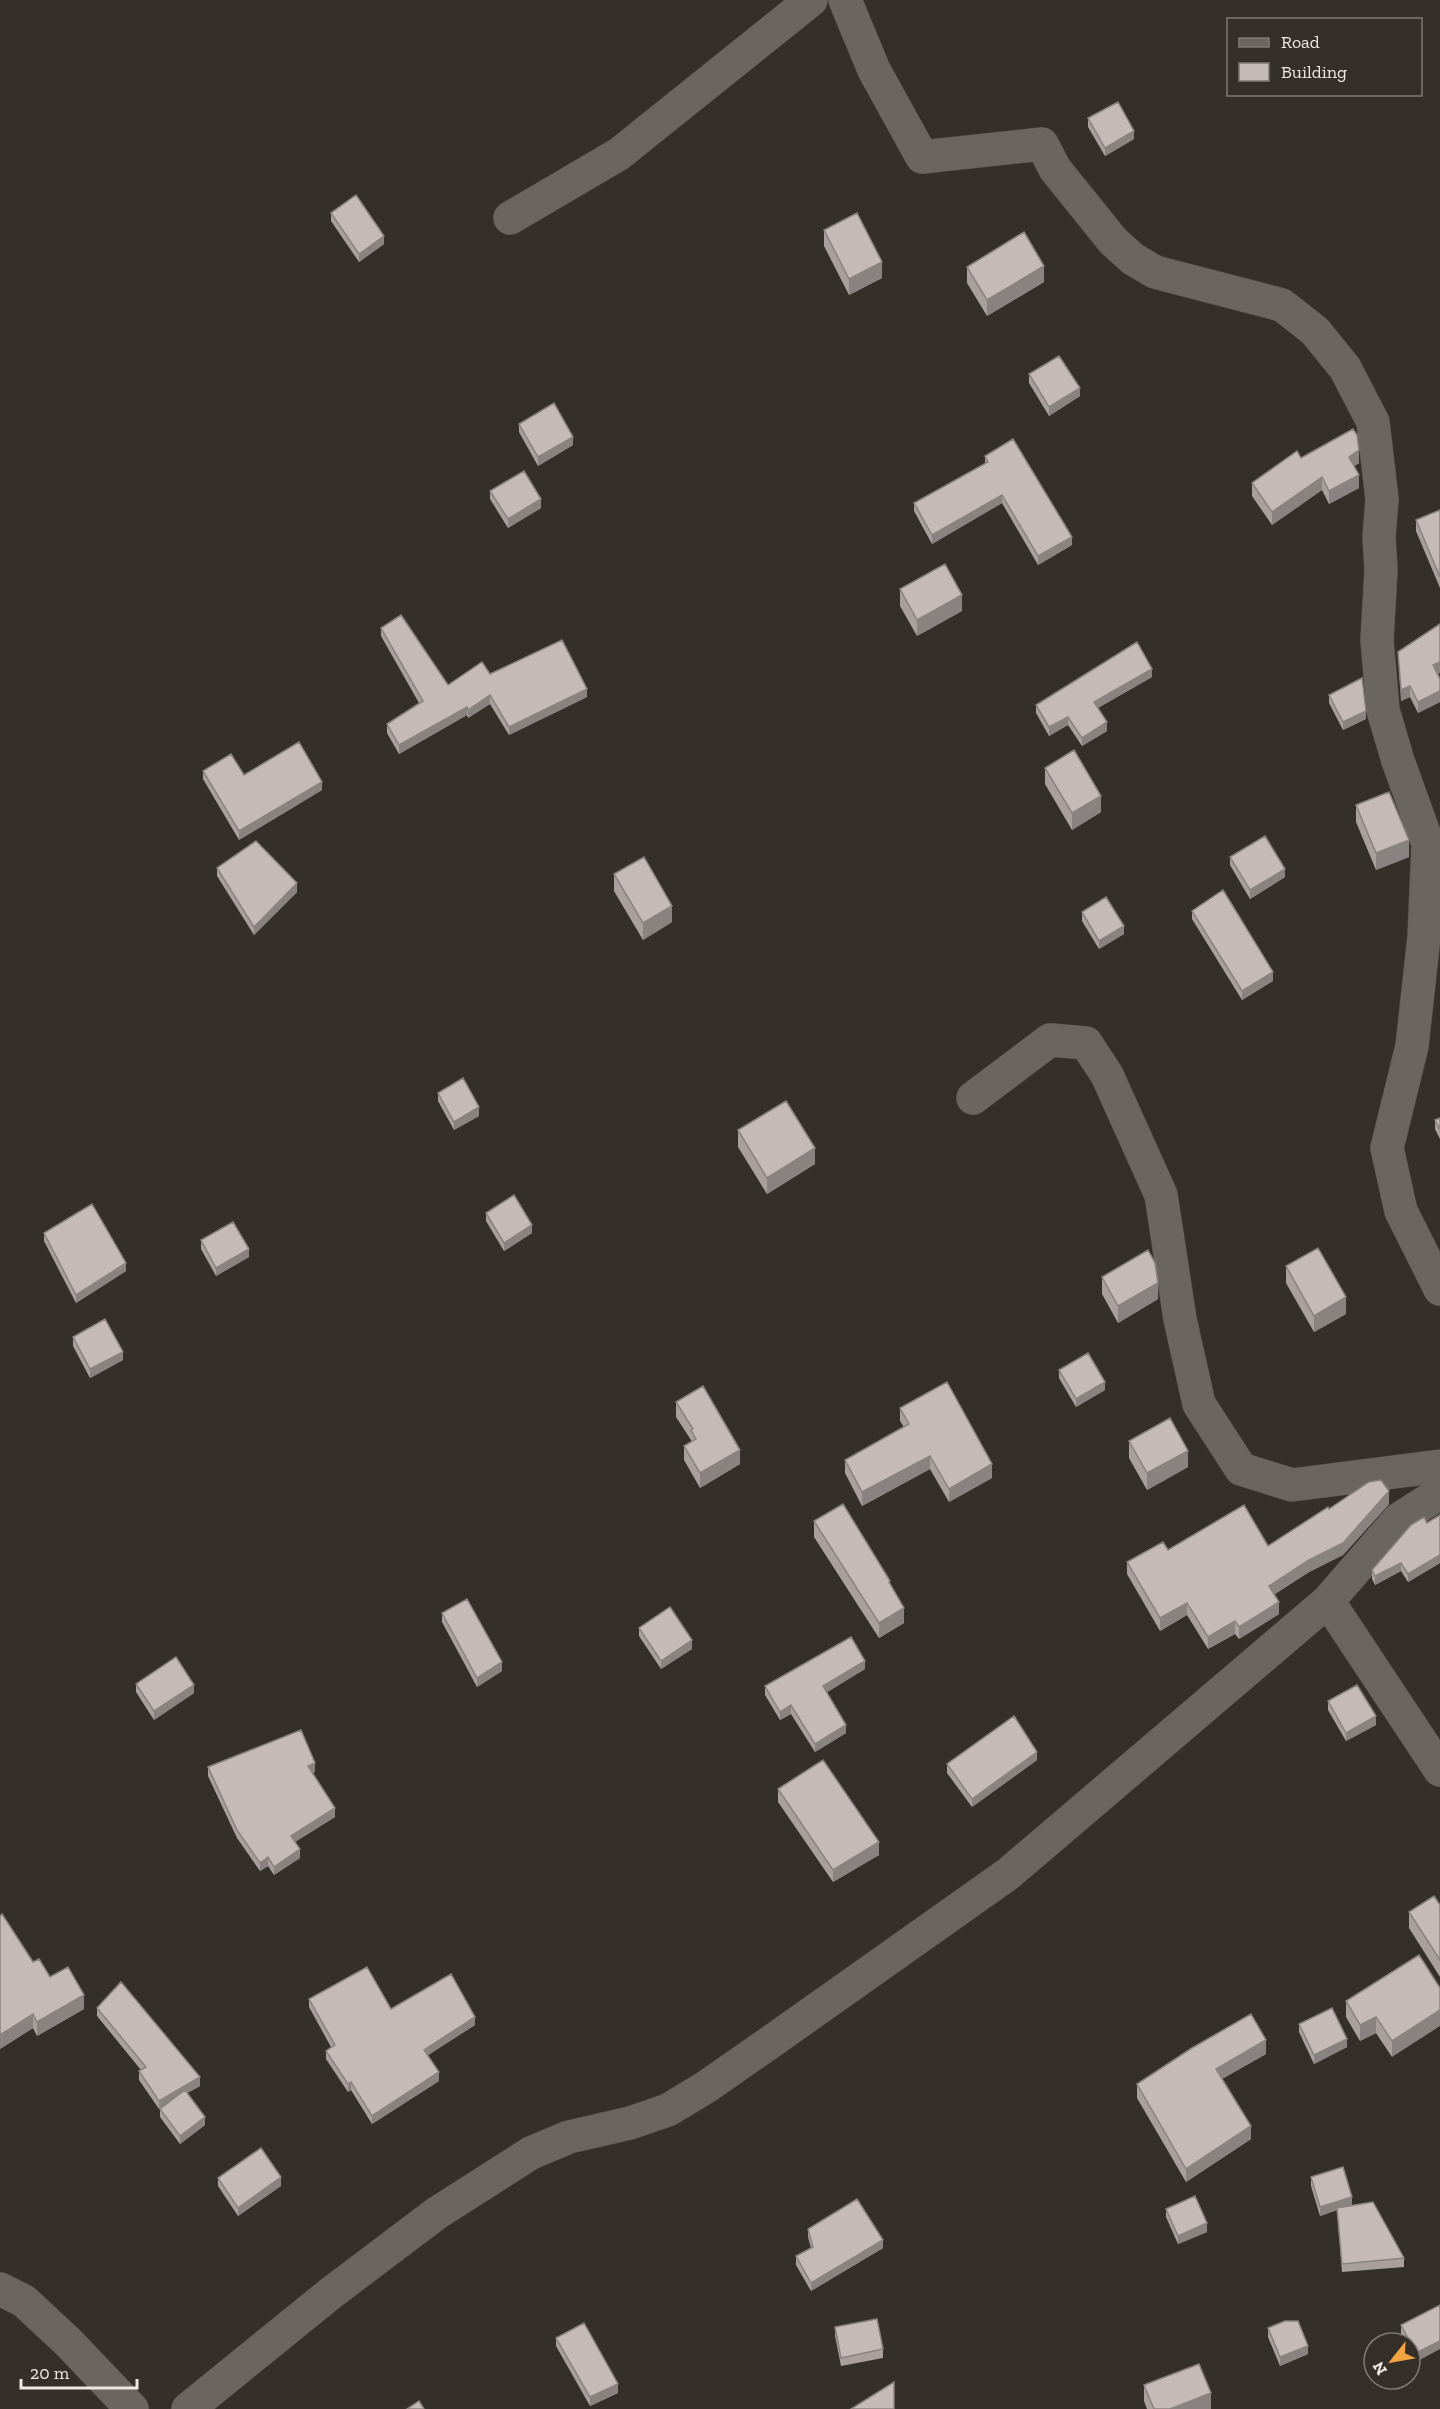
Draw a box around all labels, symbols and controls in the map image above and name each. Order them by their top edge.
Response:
legend [1227,18,1422,96]
text: Road [1281,31,1320,53]
text: Building [1281,61,1347,83]
north arrow [1362,2331,1422,2391]
scale bar [21,2352,136,2390]
text: N [1368,2358,1391,2379]
text: 20 m [30,2362,70,2384]

